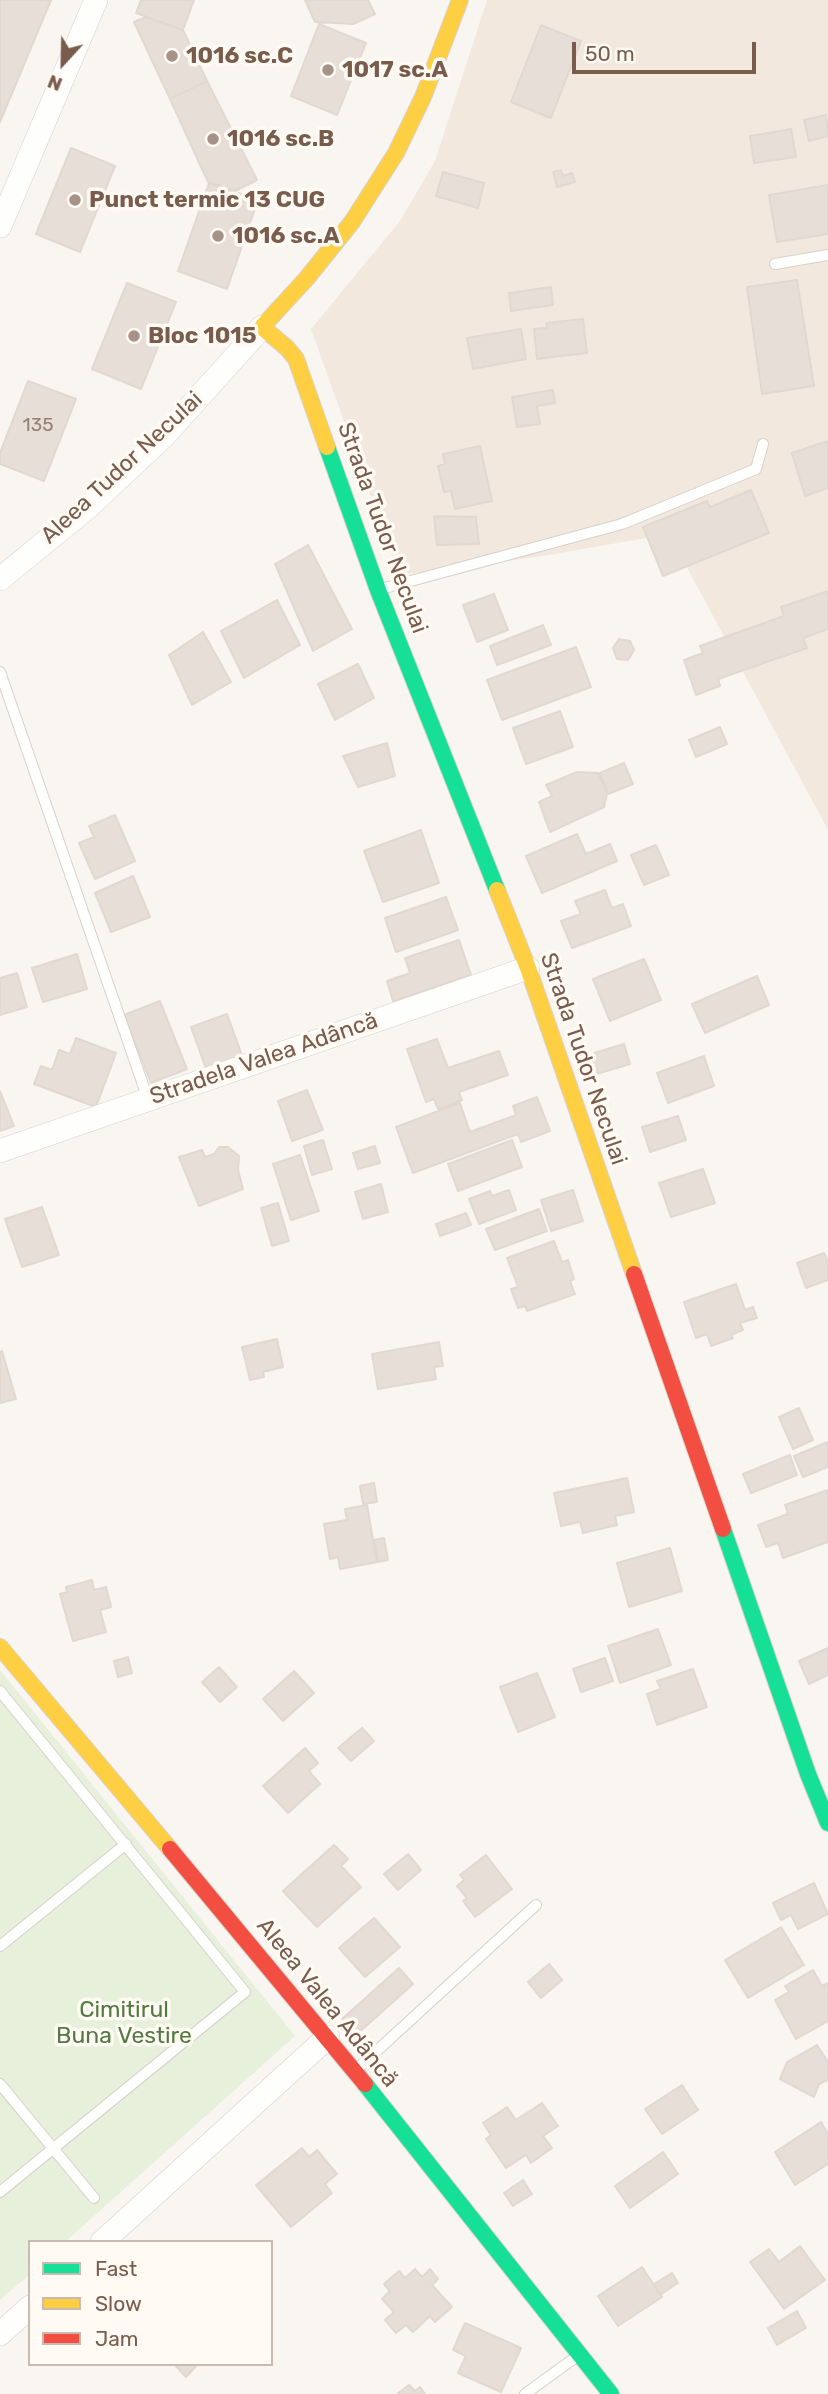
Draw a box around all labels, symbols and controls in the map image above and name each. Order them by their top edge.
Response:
north arrow [28,28,98,98]
scale bar [576,28,760,72]
text: 50 m [585,41,635,66]
place label: 1016 sc.C [186,42,293,70]
marker: 1016 sc.C [164,48,180,64]
place label: 1017 sc.A [342,56,448,84]
marker: 1017 sc.A [320,62,336,78]
text: N [44,70,66,96]
place label: 1016 sc.B [227,125,334,153]
marker: 1016 sc.B [205,131,221,147]
place label: Punct termic 13 CUG [89,186,325,214]
marker: Punct termic 13 CUG [67,192,83,208]
place label: 1016 sc.A [232,222,340,250]
marker: 1016 sc.A [210,228,226,244]
place label: Bloc 1015 [148,322,257,350]
marker: Bloc 1015 [126,328,142,344]
street label: Aleea Tudor Neculai [35,386,209,550]
house number: 135 [23,415,53,437]
street label: Strada Tudor Neculai [331,419,433,637]
street label: Strada Tudor Neculai [534,949,632,1169]
street label: Stradela Valea Adâncă [146,1007,382,1111]
street label: Aleea Valea Adâncă [250,1913,404,2093]
park label: Cimitirul Buna Vestire [56,1996,192,2050]
legend [28,2240,273,2366]
text: Fast [95,2256,137,2281]
text: Slow [95,2291,142,2316]
text: Jam [95,2326,139,2351]

